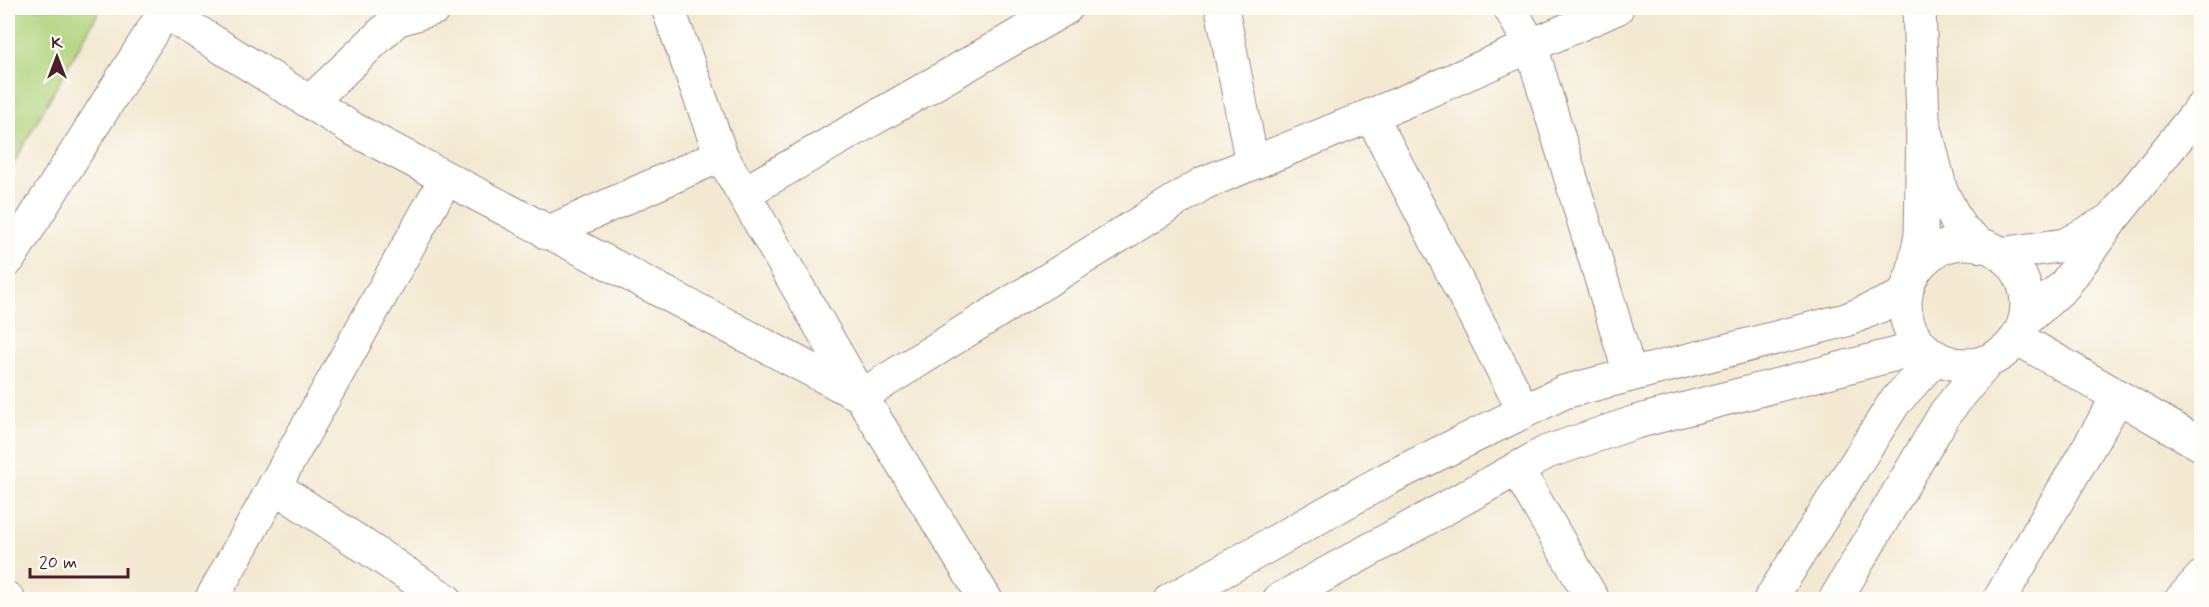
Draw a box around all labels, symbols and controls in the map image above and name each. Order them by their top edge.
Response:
north arrow [27,27,87,87]
text: K [51,33,63,54]
scale bar [30,541,128,579]
text: 20 m [39,551,77,575]

